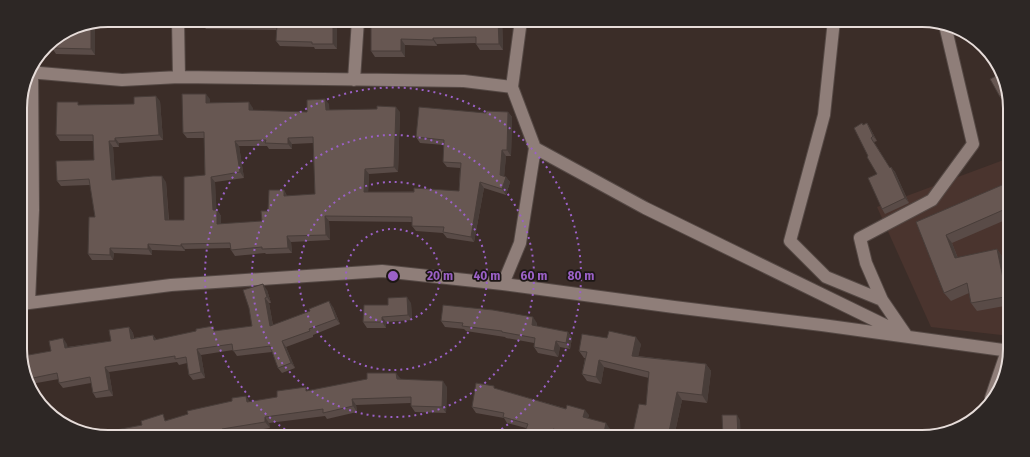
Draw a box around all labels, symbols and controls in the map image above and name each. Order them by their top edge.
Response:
centre of rings [386,269,400,283]
text: 20 m [427,269,453,283]
text: 40 m [474,269,500,283]
text: 60 m [521,269,547,283]
text: 80 m [568,269,594,283]

